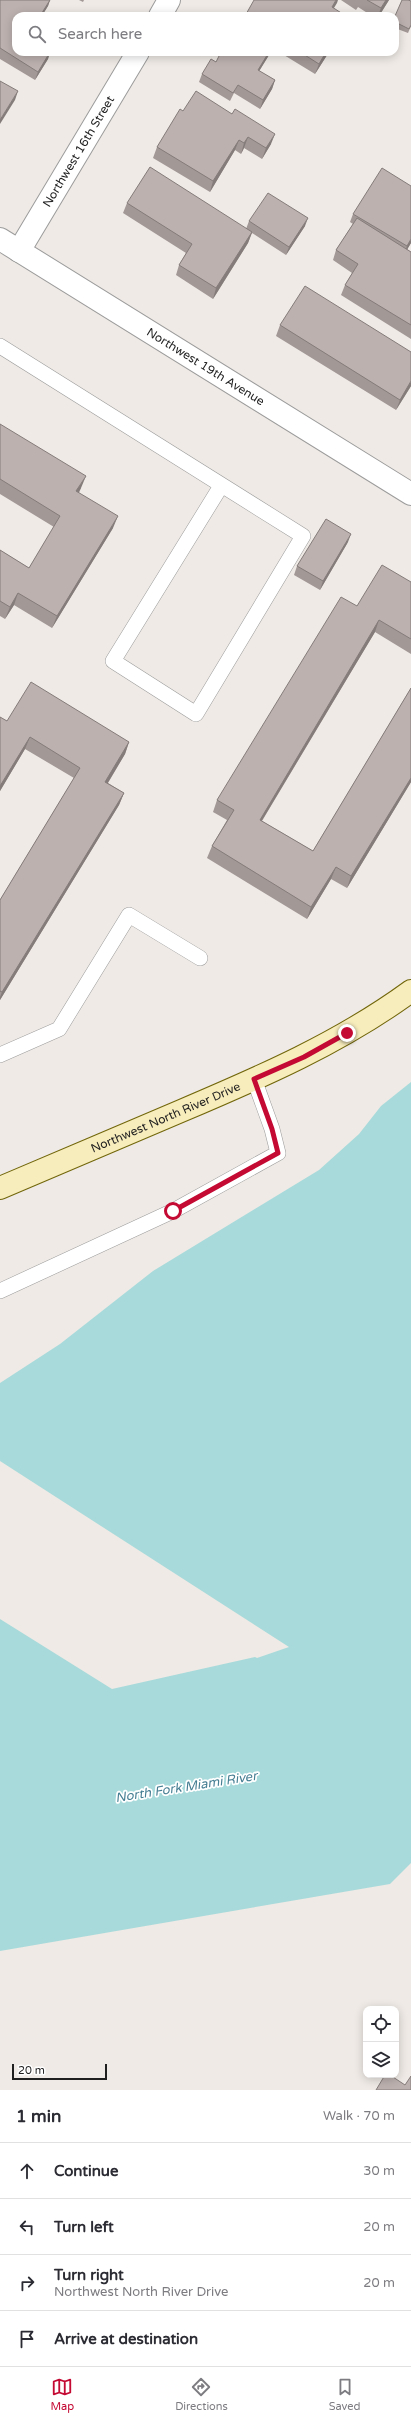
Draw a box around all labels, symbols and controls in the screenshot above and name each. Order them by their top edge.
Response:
search box [12,12,399,56]
icon: search [26,23,48,45]
text: Search here [58,25,142,43]
street label: Northwest 16th Street [40,93,117,210]
street label: Northwest 19th Avenue [144,325,267,408]
route end [338,1024,356,1042]
street label: Northwest North River Drive [89,1079,243,1156]
route start [164,1202,182,1220]
water label: North Fork Miami River [114,1768,260,1806]
map controls [363,2006,399,2078]
button: locate [363,2006,399,2042]
button: layers [363,2042,399,2078]
scale bar [12,2062,107,2081]
text: 20 m [18,2064,45,2077]
text: 1 min [16,2106,61,2127]
text: Walk · 70 m [323,2108,395,2124]
icon: ahead [16,2160,38,2182]
text: Continue [54,2162,118,2180]
text: 30 m [363,2163,395,2179]
icon: left [16,2216,38,2238]
text: Turn left [54,2218,114,2236]
text: 20 m [363,2219,395,2235]
text: Turn right [54,2266,124,2284]
icon: right [16,2272,38,2294]
text: 20 m [363,2275,395,2291]
text: Northwest North River Drive [54,2284,228,2300]
icon: arrive [16,2328,38,2350]
text: Arrive at destination [54,2330,198,2348]
tab: Map [50,2376,74,2413]
tab: Directions [175,2376,228,2413]
tab: Saved [329,2376,361,2413]

